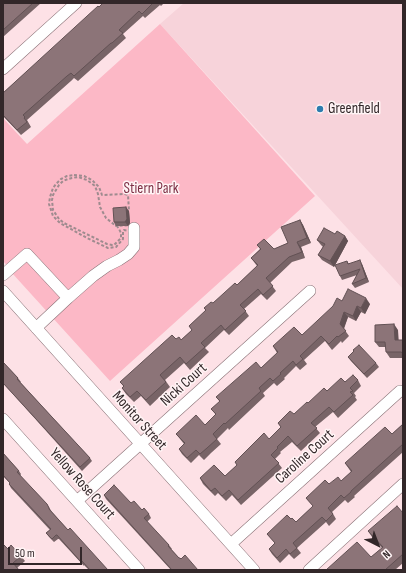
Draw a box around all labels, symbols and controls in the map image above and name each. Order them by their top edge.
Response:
place label: Greenfield [328,100,380,118]
marker: Greenfield [315,104,325,114]
park label: Stiern Park [124,180,178,198]
street label: Nicki Court [157,360,211,410]
street label: Monitor Street [108,388,170,454]
street label: Caroline Court [272,426,338,488]
street label: Yellow Rose Court [45,445,119,523]
north arrow [358,525,398,565]
scale bar [10,539,84,565]
text: 50 m [15,546,35,561]
text: N [380,547,393,561]

